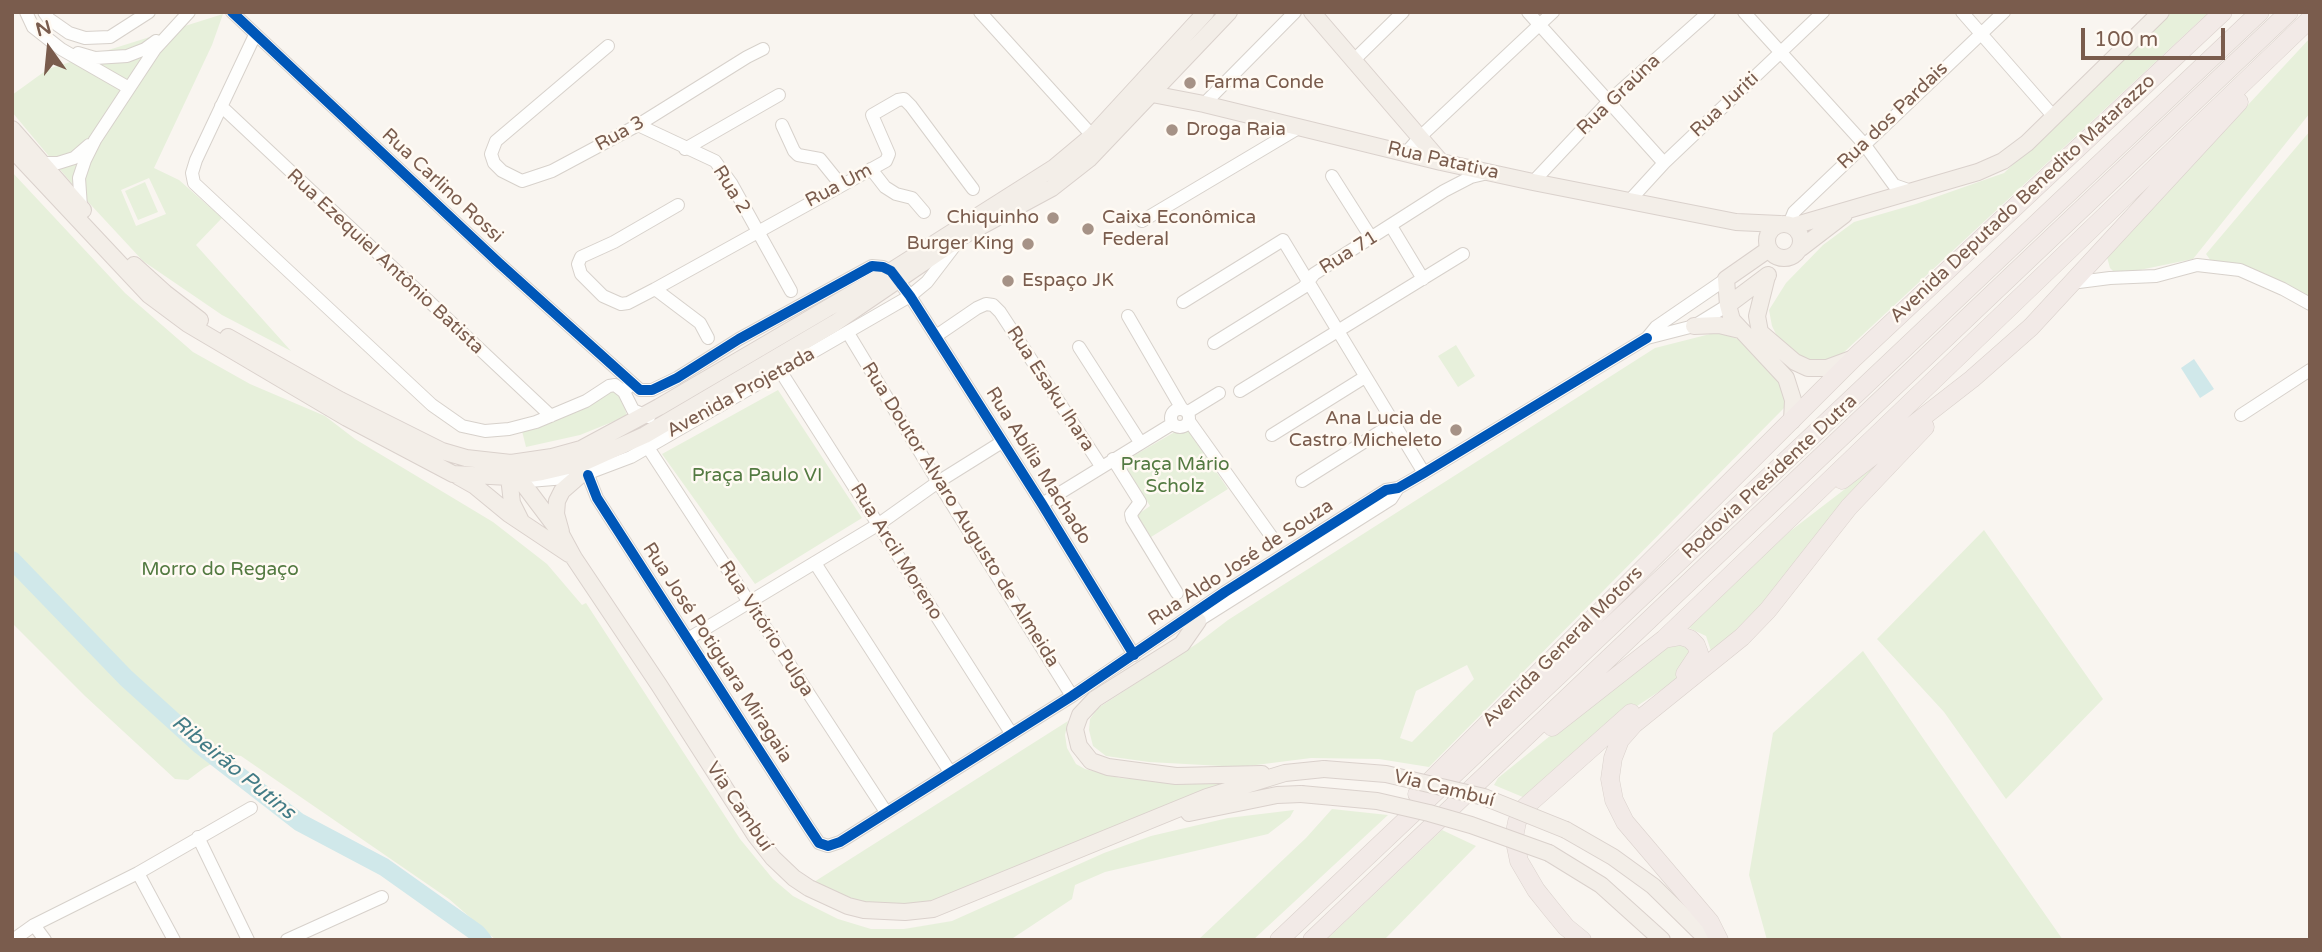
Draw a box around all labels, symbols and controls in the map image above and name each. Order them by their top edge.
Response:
north arrow [14,14,84,84]
scale bar [2084,14,2228,58]
text: N [33,16,54,41]
text: 100 m [2094,27,2158,52]
street label: Rua Graúna [1573,50,1665,140]
street label: Rua dos Pardais [1833,58,1953,174]
street label: Rua Juriti [1686,68,1764,142]
street label: Avenida Deputado Benedito Matarazzo [1886,70,2160,328]
place label: Farma Conde [1204,72,1324,94]
marker: Farma Conde [1182,75,1198,91]
street label: Rua 3 [591,111,649,157]
place label: Droga Raia [1186,119,1286,141]
marker: Droga Raia [1164,122,1180,138]
street label: Rua Carlino Rossi [377,124,507,248]
street label: Rua Patativa [1385,137,1501,185]
street label: Rua Um [802,159,876,213]
street label: Rua 2 [707,162,755,218]
street label: Rua Ezequiel Antônio Batista [282,165,488,359]
place label: Chiquinho [947,207,1039,229]
place label: Caixa Econômica Federal [1102,207,1256,251]
marker: Chiquinho [1045,210,1061,226]
marker: Caixa Econômica Federal [1080,221,1096,237]
street label: Rua 71 [1316,226,1382,280]
place label: Burger King [906,233,1014,255]
marker: Burger King [1020,236,1036,252]
place label: Espaço JK [1022,270,1114,292]
marker: Espaço JK [1000,273,1016,289]
street label: Rua Esaku Ihara [1001,322,1099,456]
street label: Avenida Projetada [663,343,819,443]
street label: Rua Doutor Alvaro Augusto de Almeida [856,358,1064,672]
street label: Rua Abília Machado [980,383,1096,549]
street label: Rodovia Presidente Dutra [1678,390,1862,564]
place label: Ana Lucia de Castro Micheleto [1289,408,1442,452]
marker: Ana Lucia de Castro Micheleto [1448,422,1464,438]
park label: Praça Mário Scholz [1121,454,1229,498]
park label: Praça Paulo VI [692,465,822,487]
street label: Rua Arcil Moreno [845,479,947,625]
street label: Rua Aldo José de Souza [1144,495,1338,631]
street label: Rua José Potiguara Miragaia [637,539,797,767]
street label: Rua Vitório Pulga [714,557,818,701]
park label: Morro do Regaço [141,559,299,581]
street label: Avenida General Motors [1478,562,1648,732]
water label: Ribeirão Putins [166,711,300,825]
street label: Via Cambuí [701,758,777,856]
street label: Via Cambuí [1391,765,1497,813]

